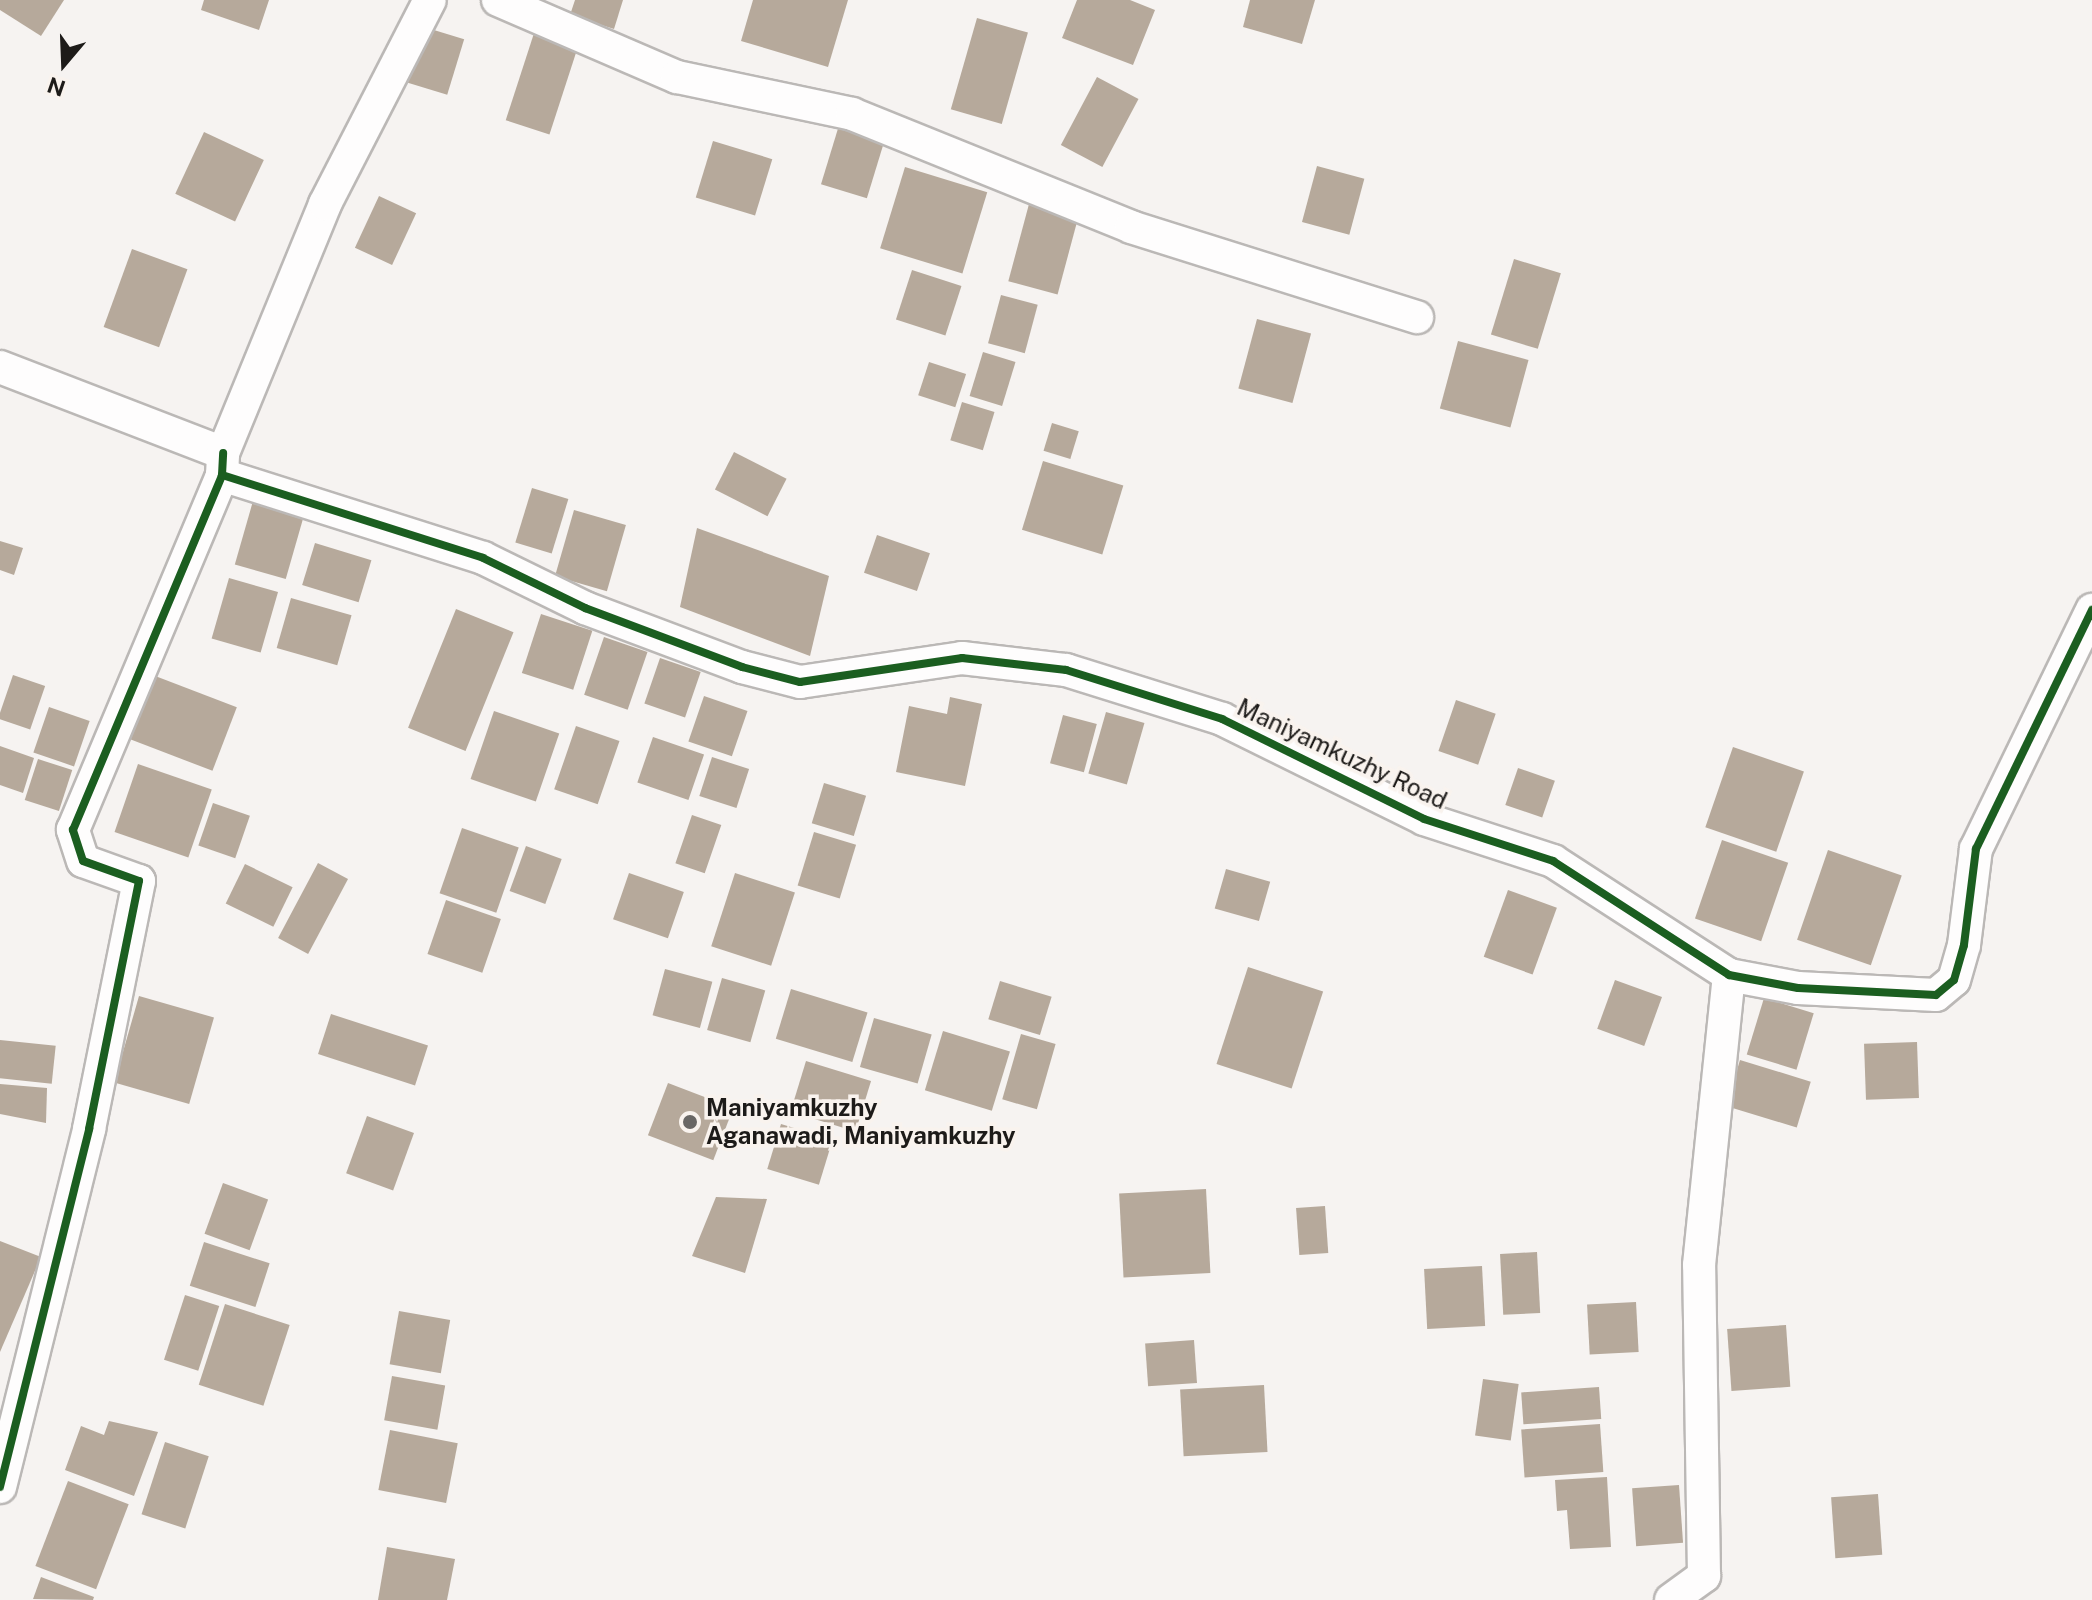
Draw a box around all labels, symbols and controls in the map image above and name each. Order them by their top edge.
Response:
north arrow [24,24,104,104]
text: N [44,72,69,102]
street label: Maniyamkuzhy Road [1232,693,1452,815]
place label: Maniyamkuzhy Aganawadi, Maniyamkuzhy [706,1094,1016,1150]
marker: Maniyamkuzhy Aganawadi, Maniyamkuzhy [681,1113,699,1131]

